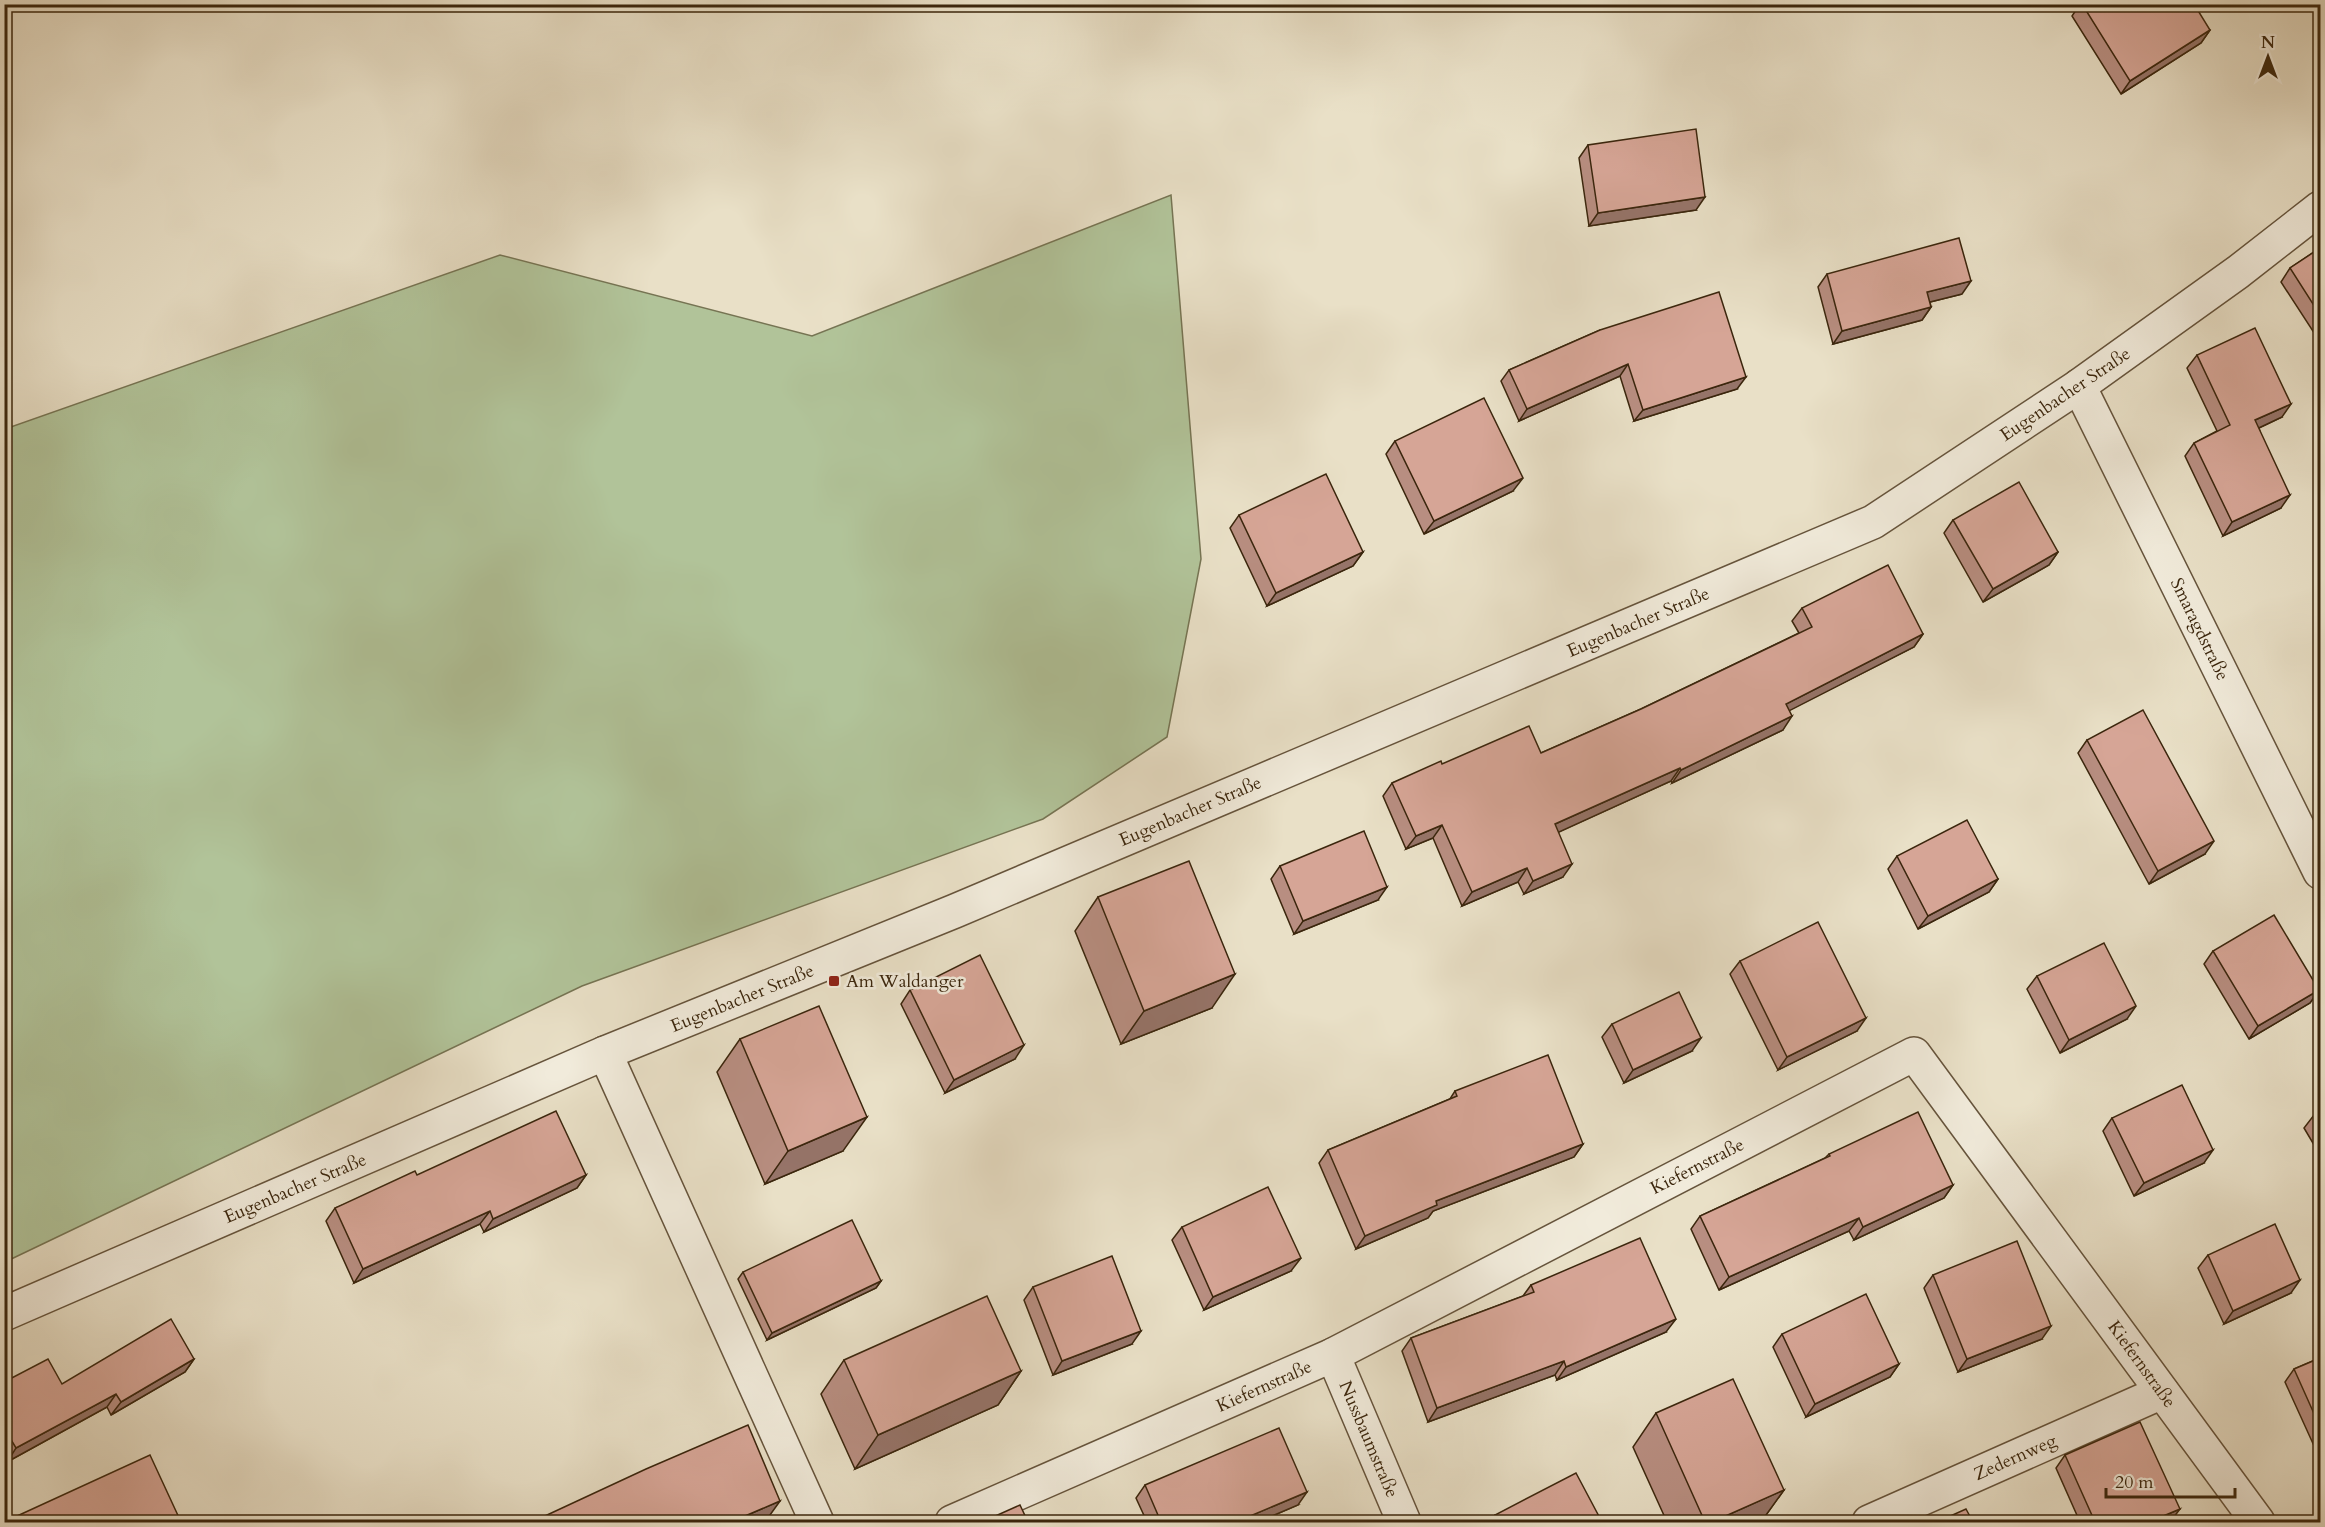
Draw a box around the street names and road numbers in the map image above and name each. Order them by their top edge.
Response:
street label: Eugenbacher Straße [1995,341,2135,447]
street label: Smaragdstraße [2164,574,2235,685]
street label: Eugenbacher Straße [1563,581,1713,664]
street label: Eugenbacher Straße [1115,770,1265,853]
street label: Eugenbacher Straße [667,958,818,1039]
street label: Kiefernstraße [1646,1132,1748,1201]
street label: Eugenbacher Straße [220,1147,370,1230]
street label: Kiefernstraße [2101,1316,2182,1413]
street label: Kiefernstraße [1213,1354,1316,1419]
street label: Nussbaumstraße [1333,1377,1404,1502]
street label: Zedernweg [1970,1428,2061,1487]

